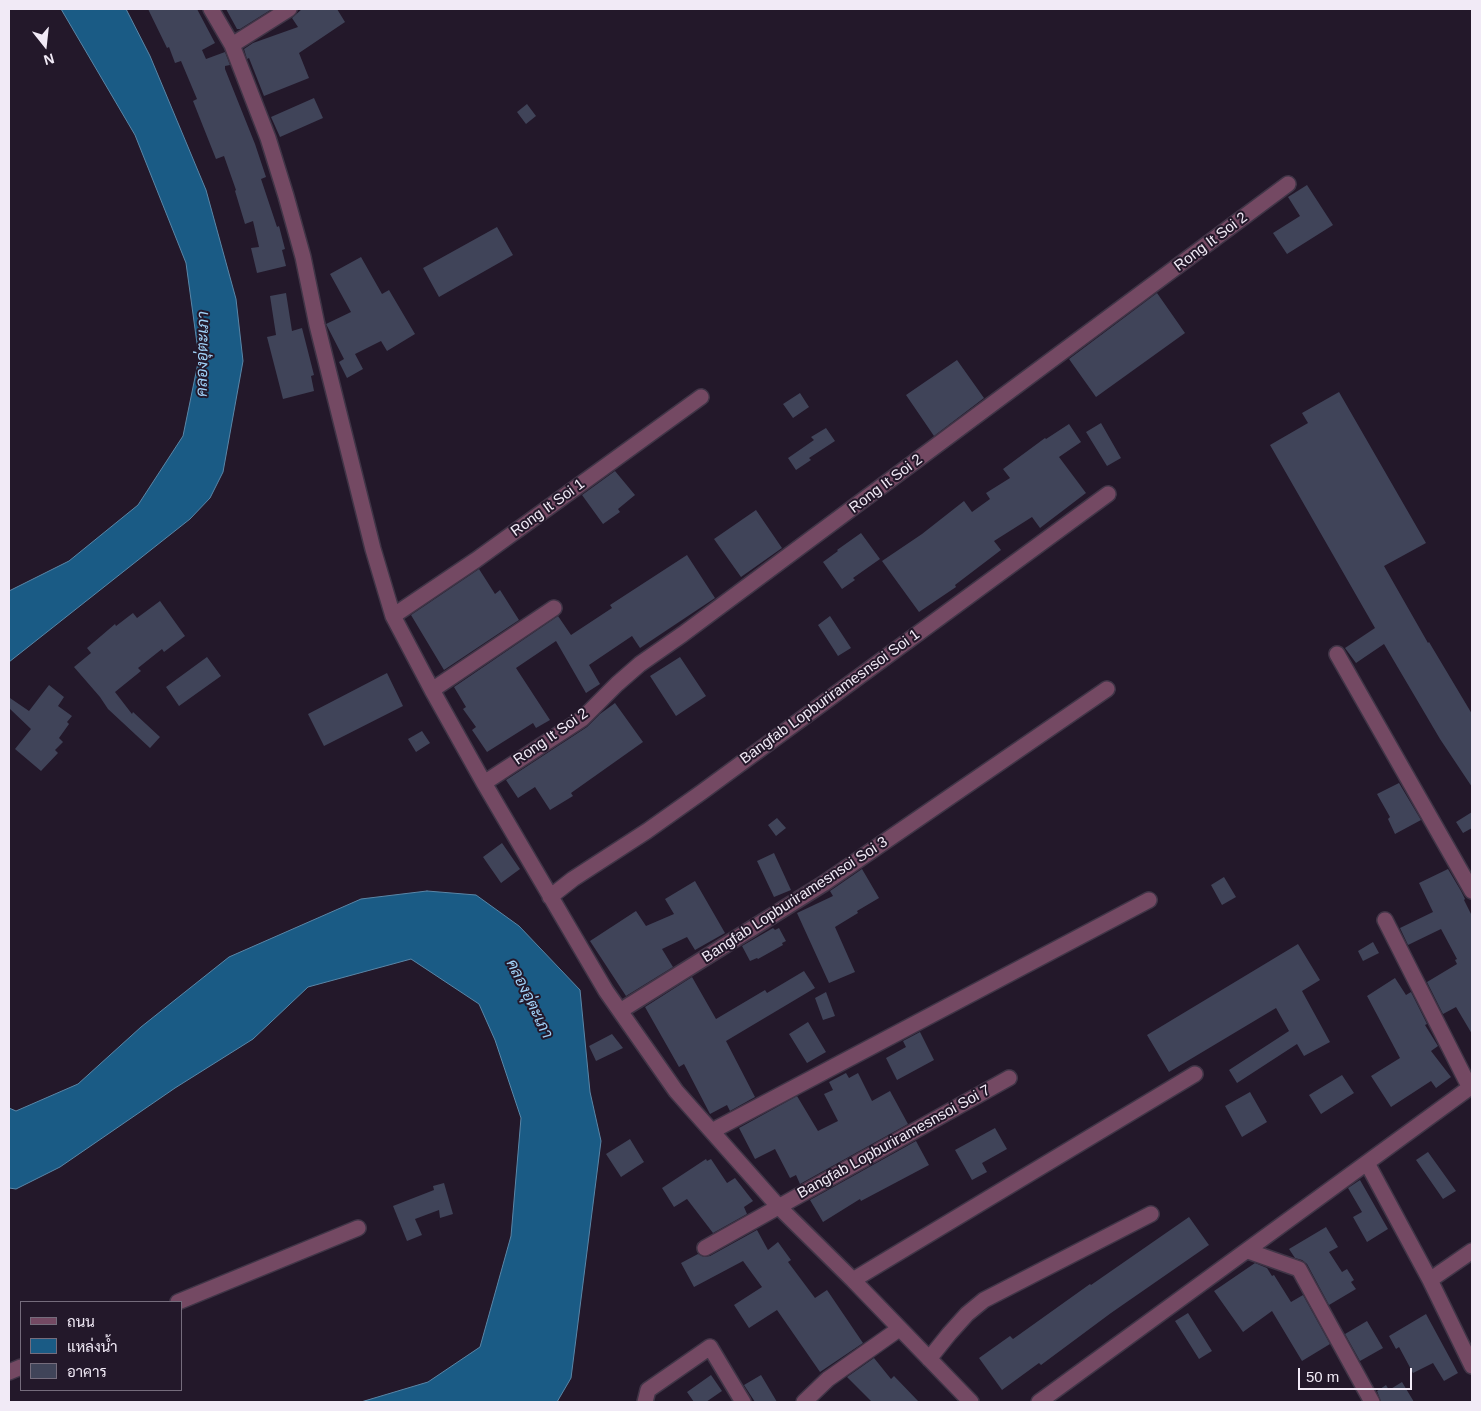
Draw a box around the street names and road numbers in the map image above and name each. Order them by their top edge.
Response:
street label: Rong It Soi 2 [1171,209,1251,275]
street label: Rong It Soi 2 [846,451,926,517]
street label: Rong It Soi 1 [508,475,588,541]
street label: Bangfab Lopburiramesnsoi Soi 1 [737,626,923,768]
street label: Rong It Soi 2 [510,705,592,769]
street label: Bangfab Lopburiramesnsoi Soi 3 [699,833,891,967]
street label: Bangfab Lopburiramesnsoi Soi 7 [794,1081,994,1203]

